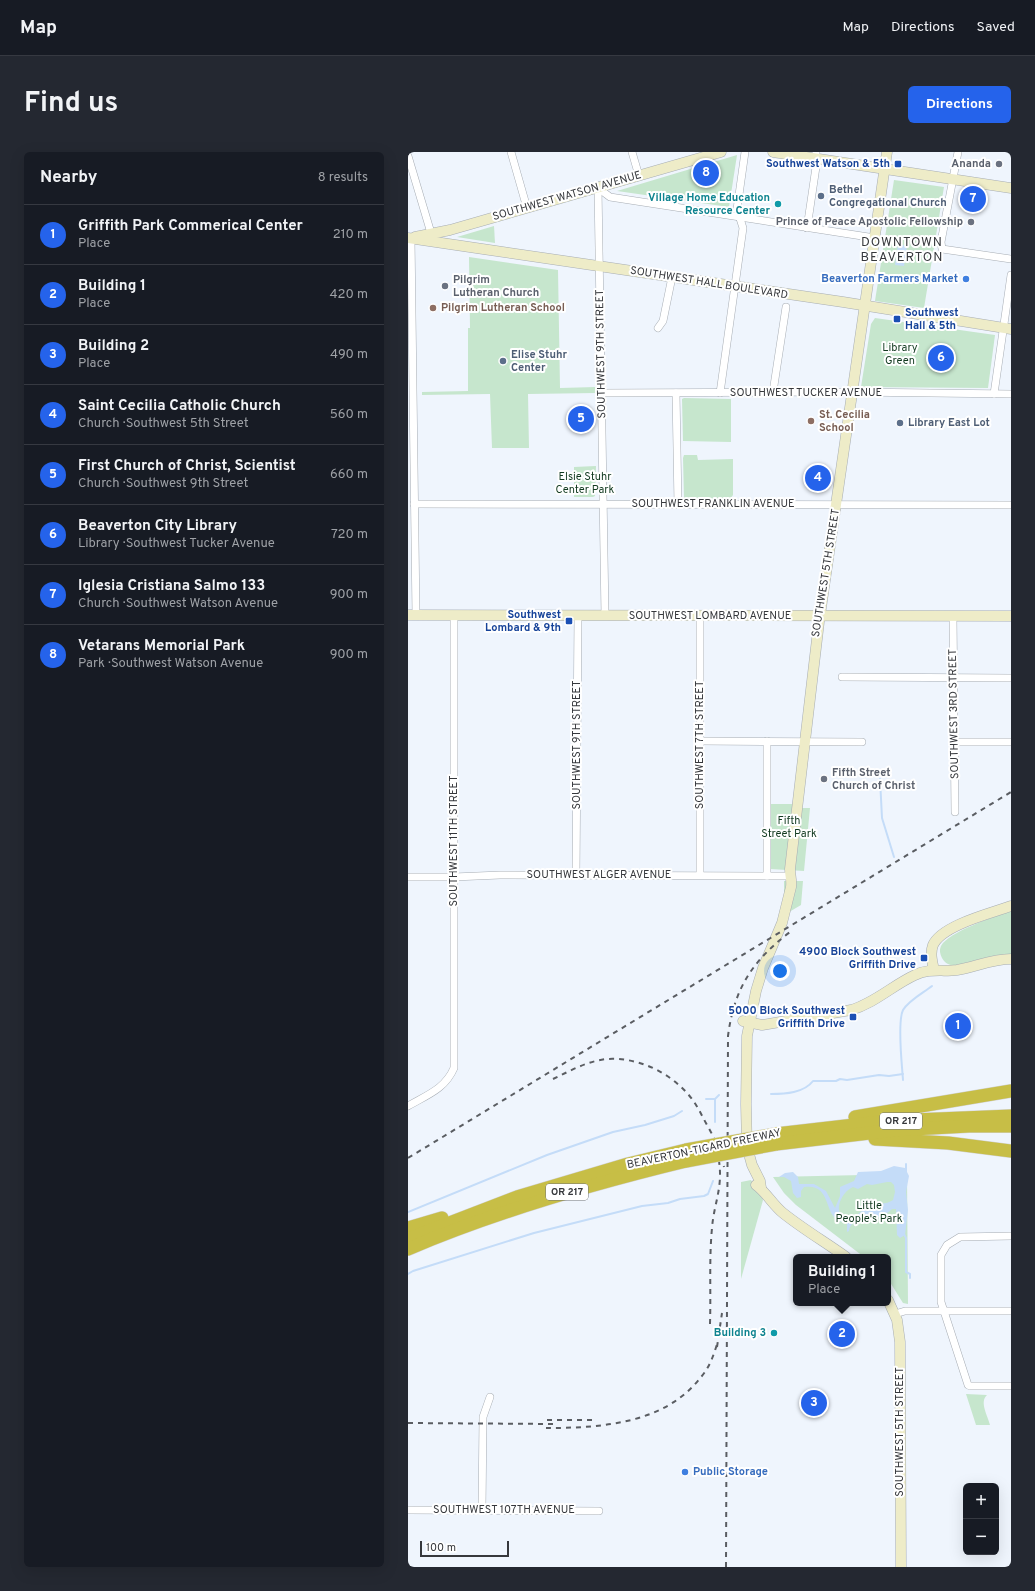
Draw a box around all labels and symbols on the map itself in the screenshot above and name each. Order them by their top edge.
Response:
place label: Southwest Watson & 5th [766,157,890,171]
place label: Ananda [951,157,991,171]
pin: 8 [693,158,719,188]
marker: Southwest Watson & 5th [893,159,903,169]
marker: Ananda [994,159,1004,169]
street label: SOUTHWEST WATSON AVENUE [491,168,643,224]
place label: Bethel Congregational Church [829,183,947,210]
pin: 7 [960,184,986,214]
place label: Village Home Education Resource Center [648,191,770,218]
marker: Bethel Congregational Church [816,191,826,201]
marker: Village Home Education Resource Center [773,199,783,209]
place label: Prince of Peace Apostolic Fellowship [776,215,963,229]
marker: Prince of Peace Apostolic Fellowship [966,217,976,227]
district label: DOWNTOWN BEAVERTON [861,235,943,266]
street label: SOUTHWEST HALL BOULEVARD [629,264,789,302]
place label: Beaverton Farmers Market [821,272,958,286]
place label: Pilgrim Lutheran Church [453,273,539,300]
marker: Beaverton Farmers Market [961,274,971,284]
marker: Pilgrim Lutheran Church [440,281,450,291]
street label: SOUTHWEST 9TH STREET [593,289,609,419]
place label: Pilgrim Lutheran School [441,301,565,315]
marker: Pilgrim Lutheran School [428,303,438,313]
place label: Southwest Hall & 5th [905,306,959,333]
marker: Southwest Hall & 5th [892,314,902,324]
park label: Library Green [882,341,918,368]
pin: 6 [928,343,954,373]
place label: Elise Stuhr Center [511,348,568,375]
marker: Elise Stuhr Center [498,356,508,366]
street label: SOUTHWEST TUCKER AVENUE [730,386,882,400]
pin: 5 [568,404,594,434]
place label: St. Cecilia School [819,408,870,435]
marker: St. Cecilia School [806,416,816,426]
place label: Library East Lot [908,416,990,430]
marker: Library East Lot [895,418,905,428]
pin: 4 [805,463,831,493]
park label: Elsie Stuhr Center Park [556,470,615,497]
street label: SOUTHWEST FRANKLIN AVENUE [631,497,795,511]
street label: SOUTHWEST 5TH STREET [809,508,843,638]
place label: Southwest Lombard & 9th [485,608,561,635]
street label: SOUTHWEST LOMBARD AVENUE [629,609,791,623]
marker: Southwest Lombard & 9th [564,616,574,626]
street label: SOUTHWEST 3RD STREET [946,649,962,779]
street label: SOUTHWEST 9TH STREET [570,680,584,810]
street label: SOUTHWEST 7TH STREET [693,681,707,809]
place label: Fifth Street Church of Christ [832,766,915,793]
marker: Fifth Street Church of Christ [819,774,829,784]
street label: SOUTHWEST 11TH STREET [447,775,461,907]
park label: Fifth Street Park [761,814,817,841]
street label: SOUTHWEST ALGER AVENUE [527,868,671,882]
place label: 4900 Block Southwest Griffith Drive [799,945,916,972]
marker: 4900 Block Southwest Griffith Drive [919,953,929,963]
your location [770,961,790,981]
place label: 5000 Block Southwest Griffith Drive [728,1004,845,1031]
pin: 1 [945,1011,971,1041]
marker: 5000 Block Southwest Griffith Drive [848,1012,858,1022]
road number: OR 217 [880,1113,922,1129]
street label: BEAVERTON-TIGARD FREEWAY [626,1126,782,1172]
road number: OR 217 [546,1184,588,1200]
park label: Little People's Park [836,1199,903,1226]
pin: 2 [829,1319,855,1349]
place label: Building 3 [714,1326,766,1340]
marker: Building 3 [769,1328,779,1338]
street label: SOUTHWEST 5TH STREET [893,1367,907,1497]
pin: 3 [801,1388,827,1418]
place label: Public Storage [693,1465,768,1479]
marker: Public Storage [680,1467,690,1477]
street label: SOUTHWEST 107TH AVENUE [433,1503,575,1517]
scale bar [420,1539,509,1558]

